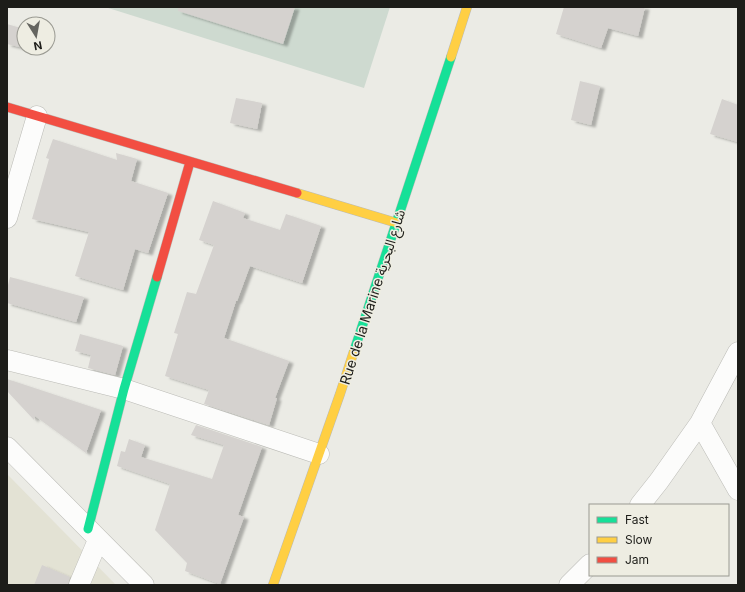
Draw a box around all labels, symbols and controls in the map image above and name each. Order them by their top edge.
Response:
north arrow [16,16,56,56]
text: N [32,38,43,53]
street label: Rue de la Marine شارع البحرية [336,207,411,388]
legend [589,504,729,576]
text: Fast [625,512,649,527]
text: Slow [625,532,653,547]
text: Jam [625,552,649,567]

